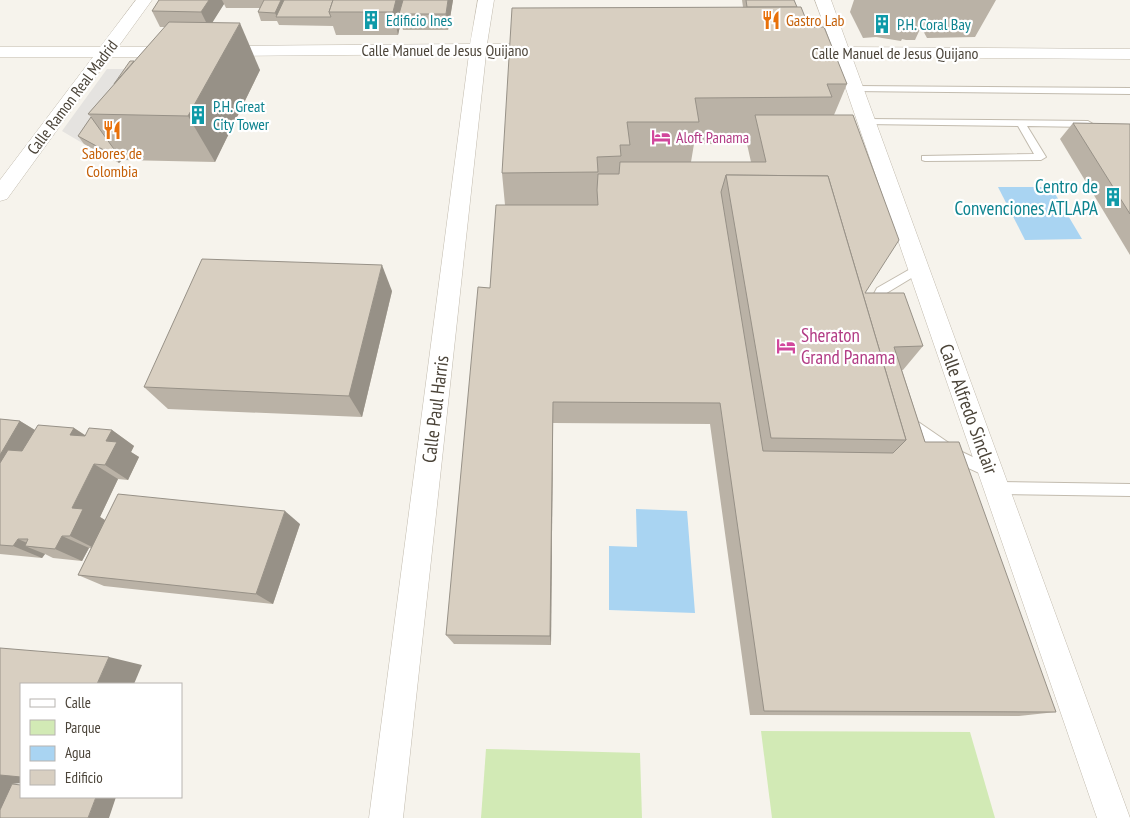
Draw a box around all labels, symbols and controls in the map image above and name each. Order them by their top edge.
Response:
building icon: Edificio Ines [360,9,382,31]
restaurant icon: Gastro Lab [760,9,782,31]
place label: Edificio Ines [386,10,453,30]
place label: Gastro Lab [786,10,845,30]
building icon: P.H. Coral Bay [871,13,893,35]
place label: P.H. Coral Bay [897,14,971,34]
street label: Calle Ramon Real Madrid [22,36,122,158]
street label: Calle Manuel de Jesus Quijano [362,40,528,60]
street label: Calle Manuel de Jesus Quijano [812,43,978,63]
place label: P.H. Great City Tower [213,96,270,134]
building icon: P.H. Great City Tower [187,104,209,126]
restaurant icon: Sabores de Colombia [101,119,123,141]
hotel icon: Aloft Panama [650,126,672,148]
place label: Aloft Panama [676,127,749,147]
place label: Sabores de Colombia [82,143,142,181]
place label: Centro de Convenciones ATLAPA [955,174,1098,220]
building icon: Centro de Convenciones ATLAPA [1102,186,1124,208]
place label: Sheraton Grand Panama [801,323,895,369]
hotel icon: Sheraton Grand Panama [775,335,797,357]
street label: Calle Alfredo Sinclair [934,341,1004,478]
street label: Calle Paul Harris [417,354,453,464]
legend [20,683,182,798]
text: Calle [65,693,91,712]
text: Parque [65,718,101,737]
text: Agua [65,743,91,762]
text: Edificio [65,768,103,787]

